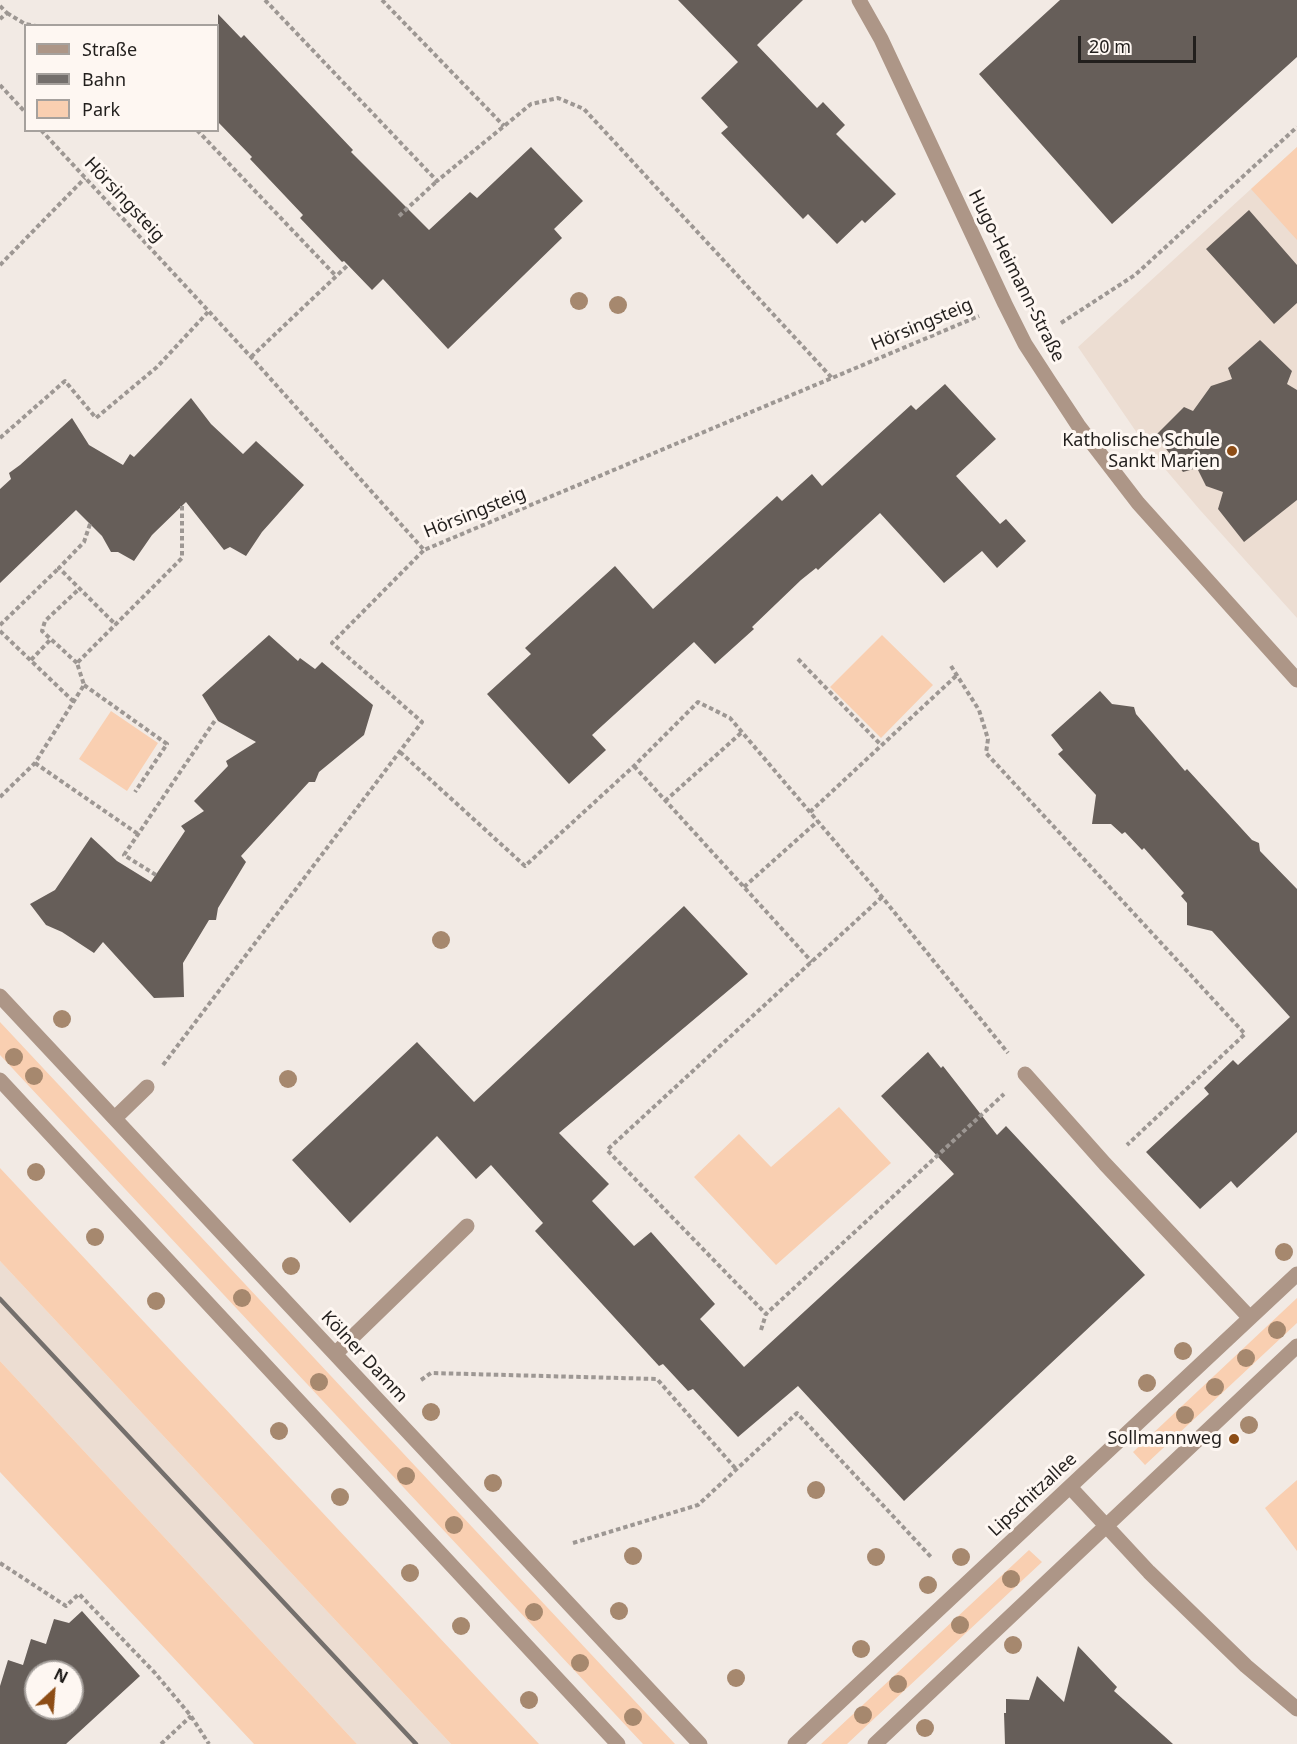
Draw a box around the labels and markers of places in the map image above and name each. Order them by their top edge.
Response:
place label: Katholische Schule Sankt Marien [1062,430,1220,472]
marker: Katholische Schule Sankt Marien [1225,444,1239,458]
place label: Sollmannweg [1107,1428,1222,1450]
marker: Sollmannweg [1227,1432,1241,1446]

